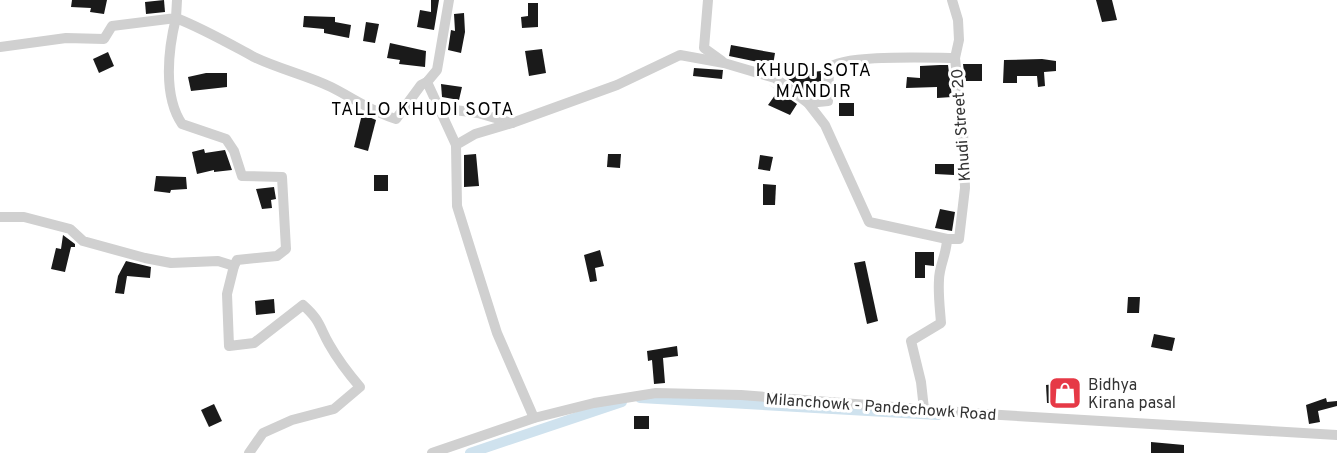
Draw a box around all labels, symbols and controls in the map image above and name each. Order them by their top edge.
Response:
district label: KHUDI SOTA MANDIR [755,60,873,104]
street label: Khudi Street 20 [948,68,976,182]
district label: TALLO KHUDI SOTA [331,99,515,122]
shop icon: Bidhya Kirana pasal [1047,375,1083,411]
place label: Bidhya Kirana pasal [1088,376,1176,414]
street label: Milanchowk - Pandechowk Road [765,390,997,426]

